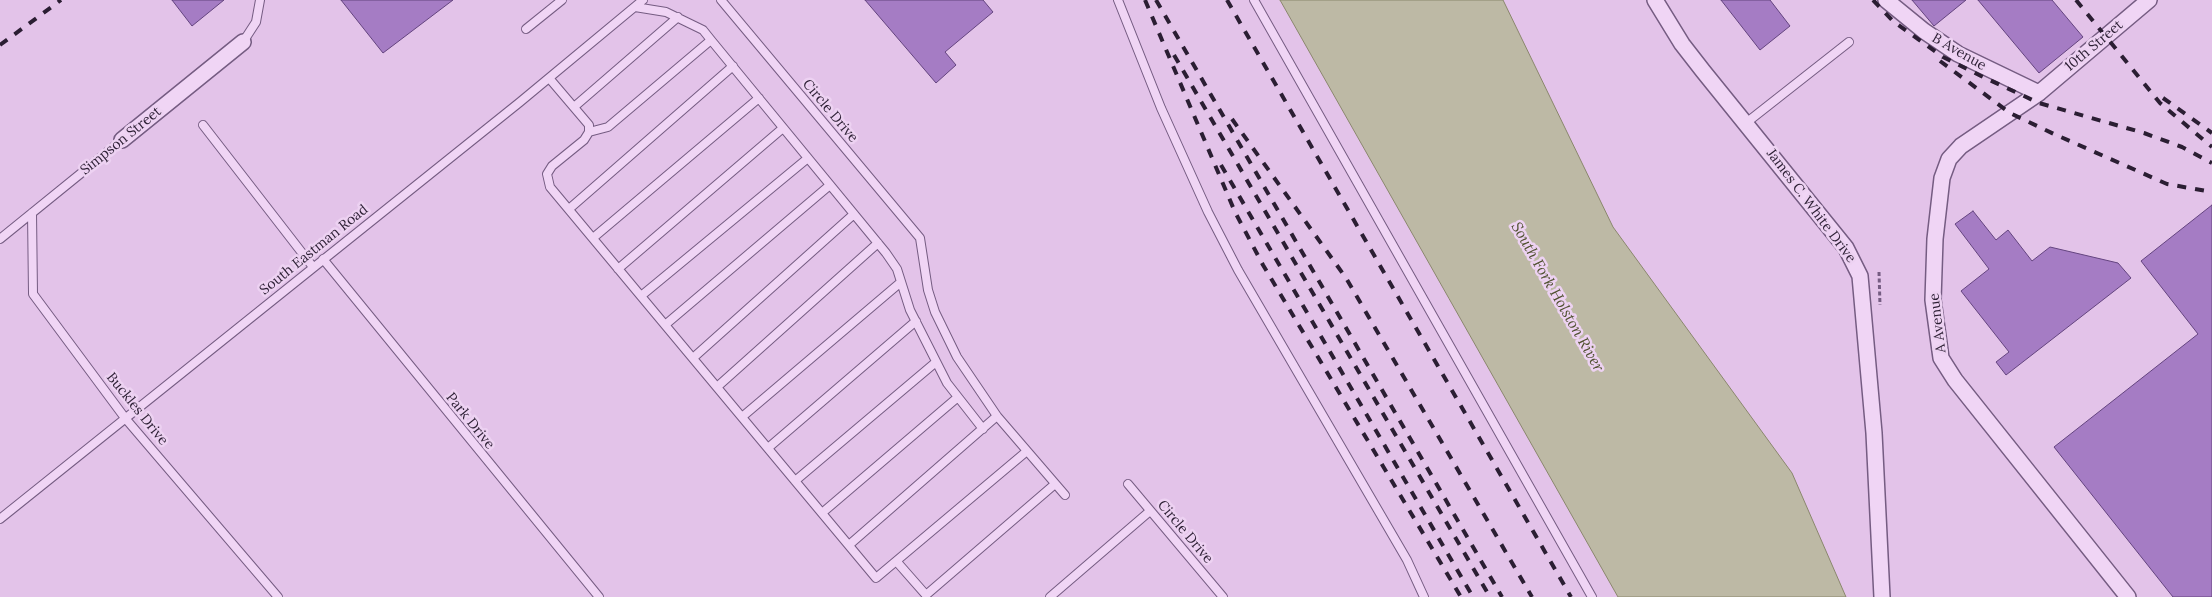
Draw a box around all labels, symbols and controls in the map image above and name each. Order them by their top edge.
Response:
street label: 10th Street [2061,17,2127,75]
street label: B Avenue [1929,30,1989,74]
street label: Circle Drive [799,76,861,146]
street label: Simpson Street [77,103,165,179]
street label: James C. White Drive [1763,146,1859,266]
street label: South Eastman Road [257,201,371,299]
water label: South Fork Holston River [1507,219,1607,375]
street label: A Avenue [1926,292,1950,354]
street label: Buckles Drive [103,369,171,449]
street label: Park Drive [442,389,498,453]
street label: Circle Drive [1154,497,1216,567]

